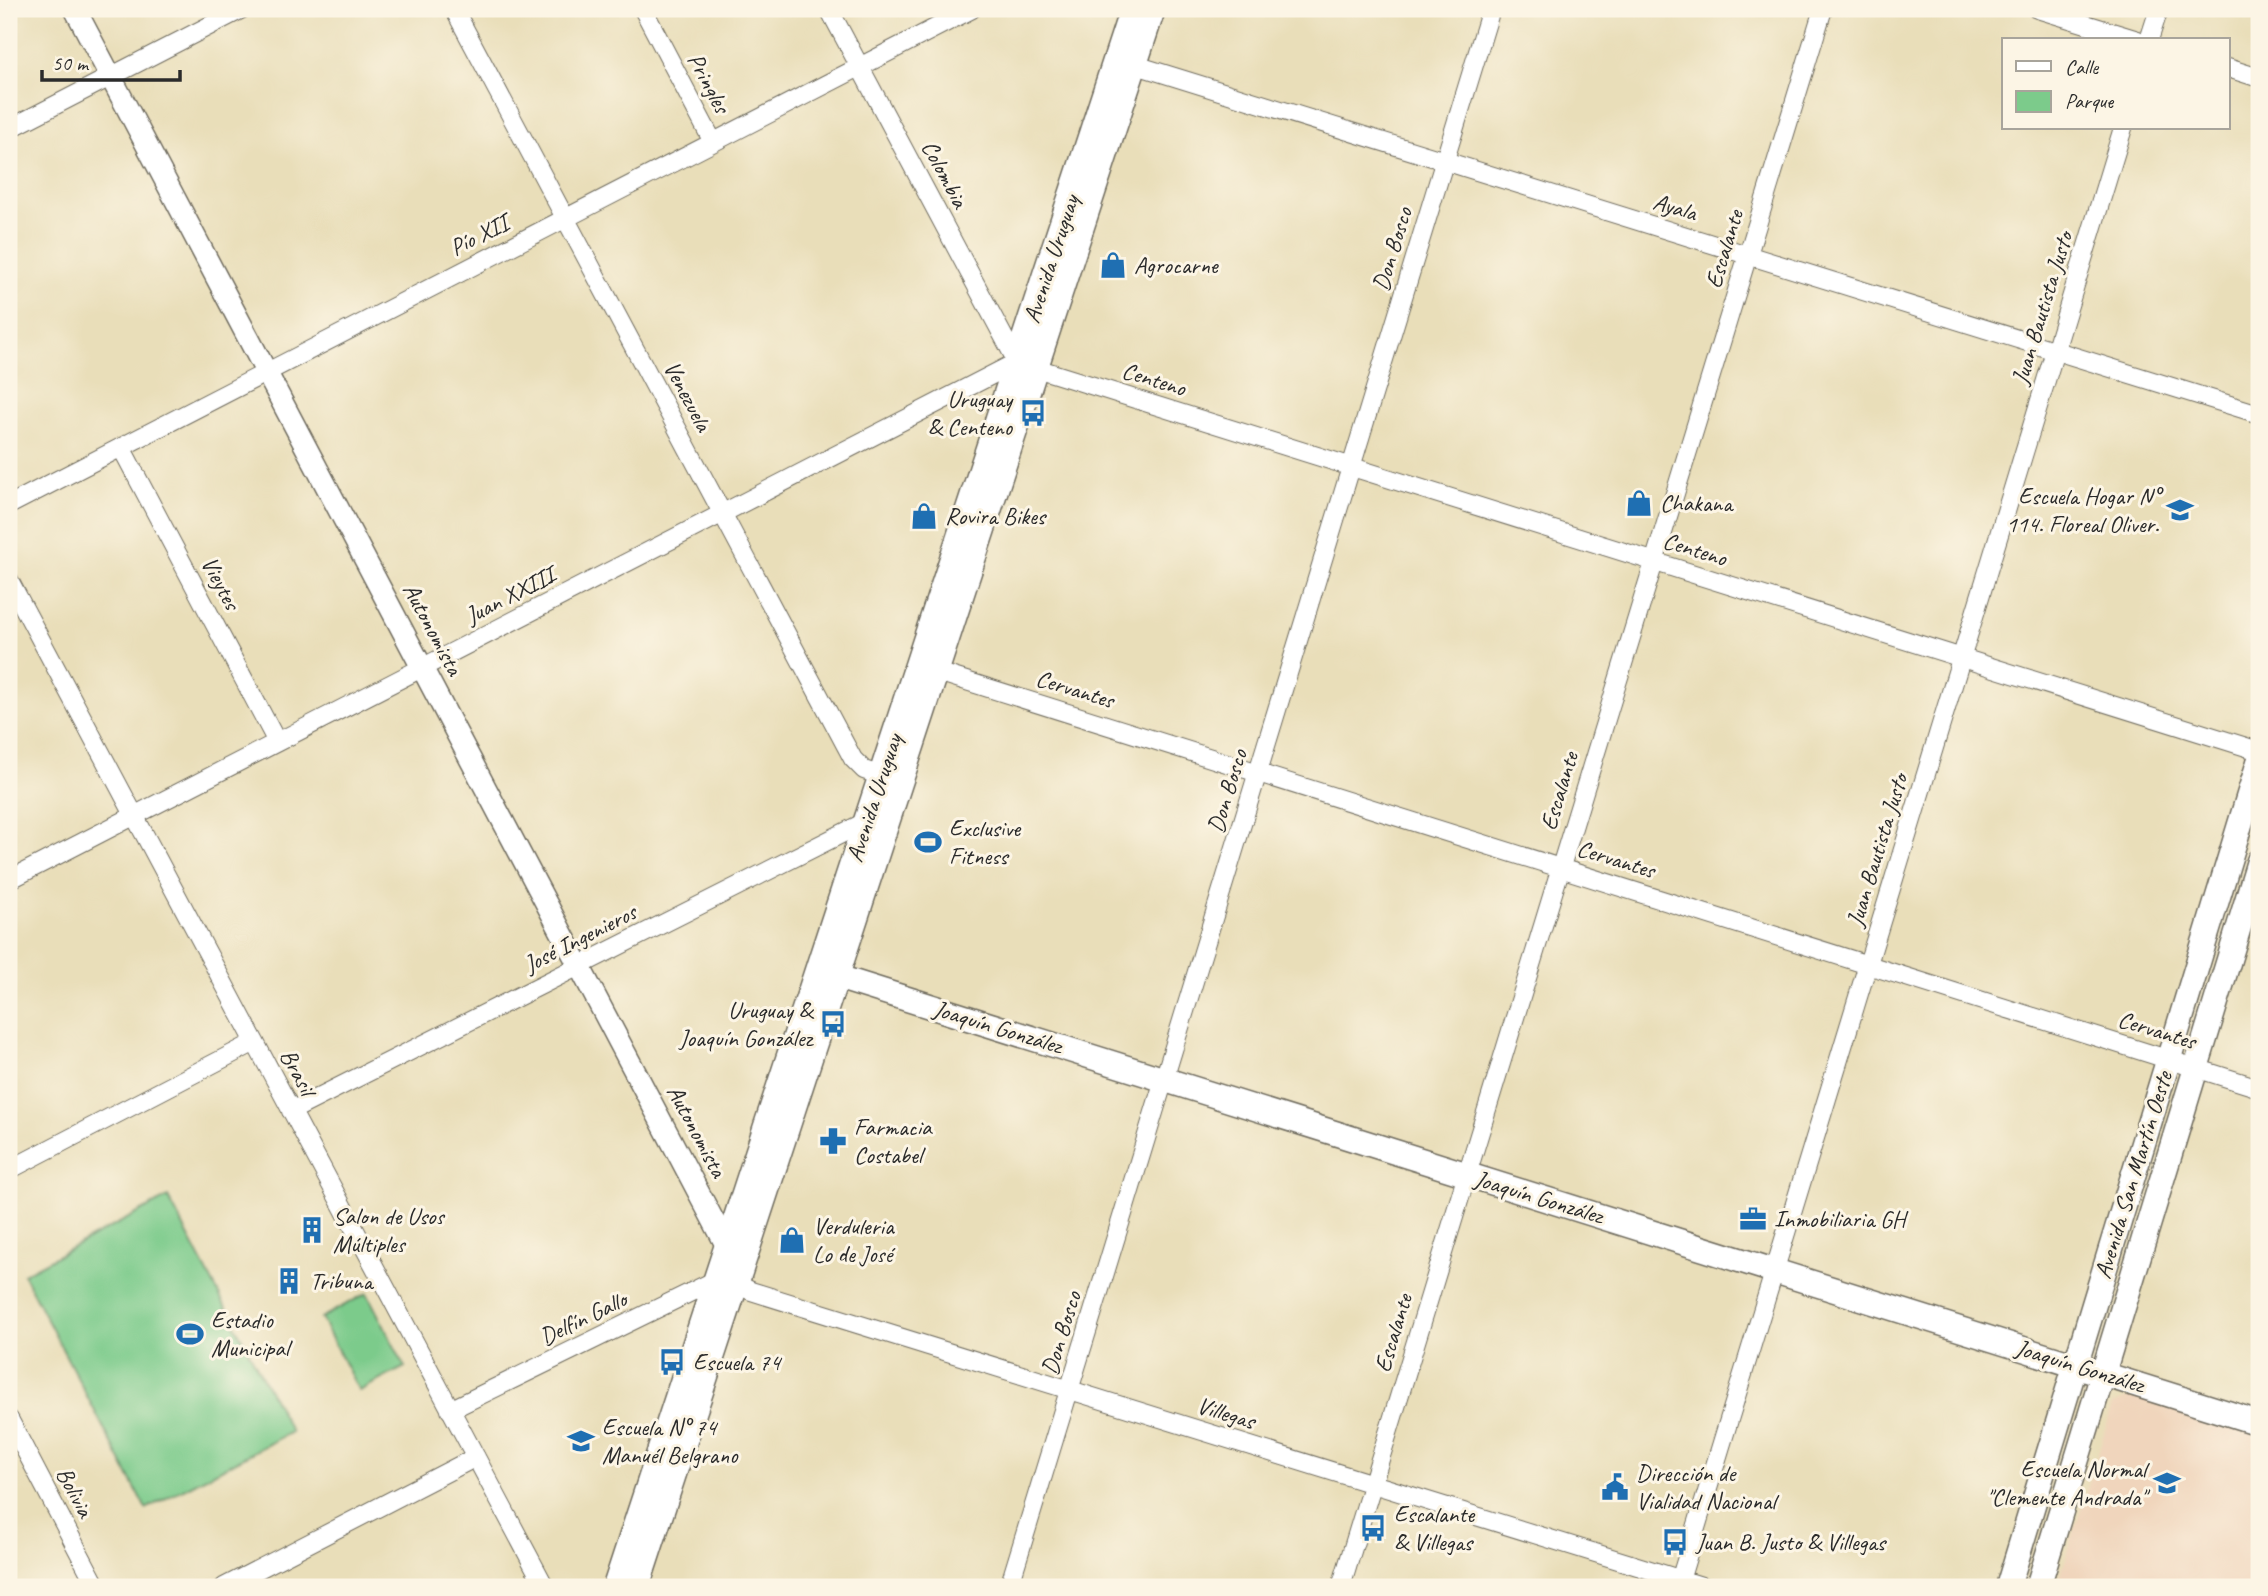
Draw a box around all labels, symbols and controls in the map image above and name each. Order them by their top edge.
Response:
scale bar [42,38,180,82]
legend [2002,38,2230,130]
street label: Pringles [681,48,738,120]
text: 50 m [52,50,90,76]
text: Calle [2065,54,2099,80]
text: Parque [2065,88,2114,114]
street label: Colombia [915,135,976,214]
street label: Ayala [1650,186,1702,228]
street label: Avenida Uruguay [1016,189,1086,327]
street label: Don Bosco [1365,202,1419,294]
street label: Escalante [1698,204,1751,292]
street label: Pío XII [445,205,518,262]
street label: Juan Bautista Justo [2004,226,2080,389]
shop icon: Agrocarne [1098,250,1128,280]
place label: Agrocarne [1134,250,1220,280]
street label: Centeno [1119,355,1191,403]
street label: Venezuela [657,356,720,438]
place label: Uruguay & Centeno [928,384,1014,442]
bus stop icon: Uruguay & Centeno [1018,398,1048,428]
place label: Escuela Hogar N° 114. Floreal Oliver. [2006,481,2164,539]
shop icon: Chakana [1624,488,1654,518]
place label: Chakana [1660,488,1734,518]
school or university icon: Escuela Hogar N° 114. Floreal Oliver. [2165,495,2195,525]
shop icon: Rovira Bikes [909,501,939,531]
place label: Rovira Bikes [945,501,1048,531]
street label: Centeno [1660,525,1732,573]
street label: Vieytes [195,551,248,616]
street label: Juan XXIII [459,558,564,631]
street label: Autonomista [396,578,470,681]
street label: Cervantes [1032,663,1119,716]
street label: Avenida Uruguay [839,728,909,866]
street label: Don Bosco [1200,744,1254,836]
street label: Escalante [1533,746,1586,834]
street label: Juan Bautista Justo [1839,768,1915,931]
place label: Exclusive Fitness [949,813,1022,871]
sports icon: Exclusive Fitness [913,827,943,857]
street label: Cervantes [1573,833,1660,886]
street label: José Ingenieros [518,896,643,980]
street label: Joaquín González [929,993,1068,1061]
place label: Uruguay & Joaquín González [678,995,814,1053]
street label: Cervantes [2114,1004,2201,1057]
bus stop icon: Uruguay & Joaquín González [818,1009,848,1039]
street label: Brasil [273,1044,324,1104]
street label: Avenida San Martín Oeste [2087,1066,2179,1282]
street label: Autonomista [660,1080,734,1183]
place label: Farmacia Costabel [854,1112,933,1170]
pharmacy icon: Farmacia Costabel [818,1126,848,1156]
street label: Joaquín González [1470,1163,1609,1231]
place label: Salon de Usos Múltiples [333,1201,446,1259]
office icon: Inmobiliaria GH [1738,1204,1768,1234]
place label: Inmobiliaria GH [1774,1204,1909,1234]
place label: Verduleria Lo de José [813,1211,897,1269]
building icon: Salon de Usos Múltiples [297,1215,327,1245]
shop icon: Verduleria Lo de José [777,1225,807,1255]
building icon: Tribuna [274,1266,304,1296]
place label: Tribuna [310,1266,374,1296]
street label: Delfín Gallo [535,1283,634,1352]
street label: Don Bosco [1034,1286,1088,1378]
street label: Escalante [1367,1288,1420,1376]
place label: Estadio Municipal [211,1305,293,1363]
sports icon: Estadio Municipal [175,1319,205,1349]
street label: Joaquín González [2011,1332,2150,1400]
bus stop icon: Escuela 74 [657,1347,687,1377]
place label: Escuela 74 [693,1347,782,1377]
street label: Villegas [1194,1390,1261,1437]
place label: Escuela N° 74 Manuél Belgrano [602,1412,739,1470]
school or university icon: Escuela N° 74 Manuél Belgrano [566,1426,596,1456]
place label: Escuela Normal "Clemente Andrada" [1986,1454,2151,1512]
place label: Dirección de Vialidad Nacional [1636,1458,1779,1516]
street label: Bolivia [49,1462,101,1524]
school or university icon: Escuela Normal "Clemente Andrada" [2152,1468,2182,1498]
public building icon: Dirección de Vialidad Nacional [1600,1472,1630,1502]
place label: Escalante & Villegas [1394,1499,1476,1557]
bus stop icon: Escalante & Villegas [1358,1513,1388,1543]
bus stop icon: Juan B. Justo & Villegas [1660,1527,1690,1557]
place label: Juan B. Justo & Villegas [1695,1527,1888,1557]

